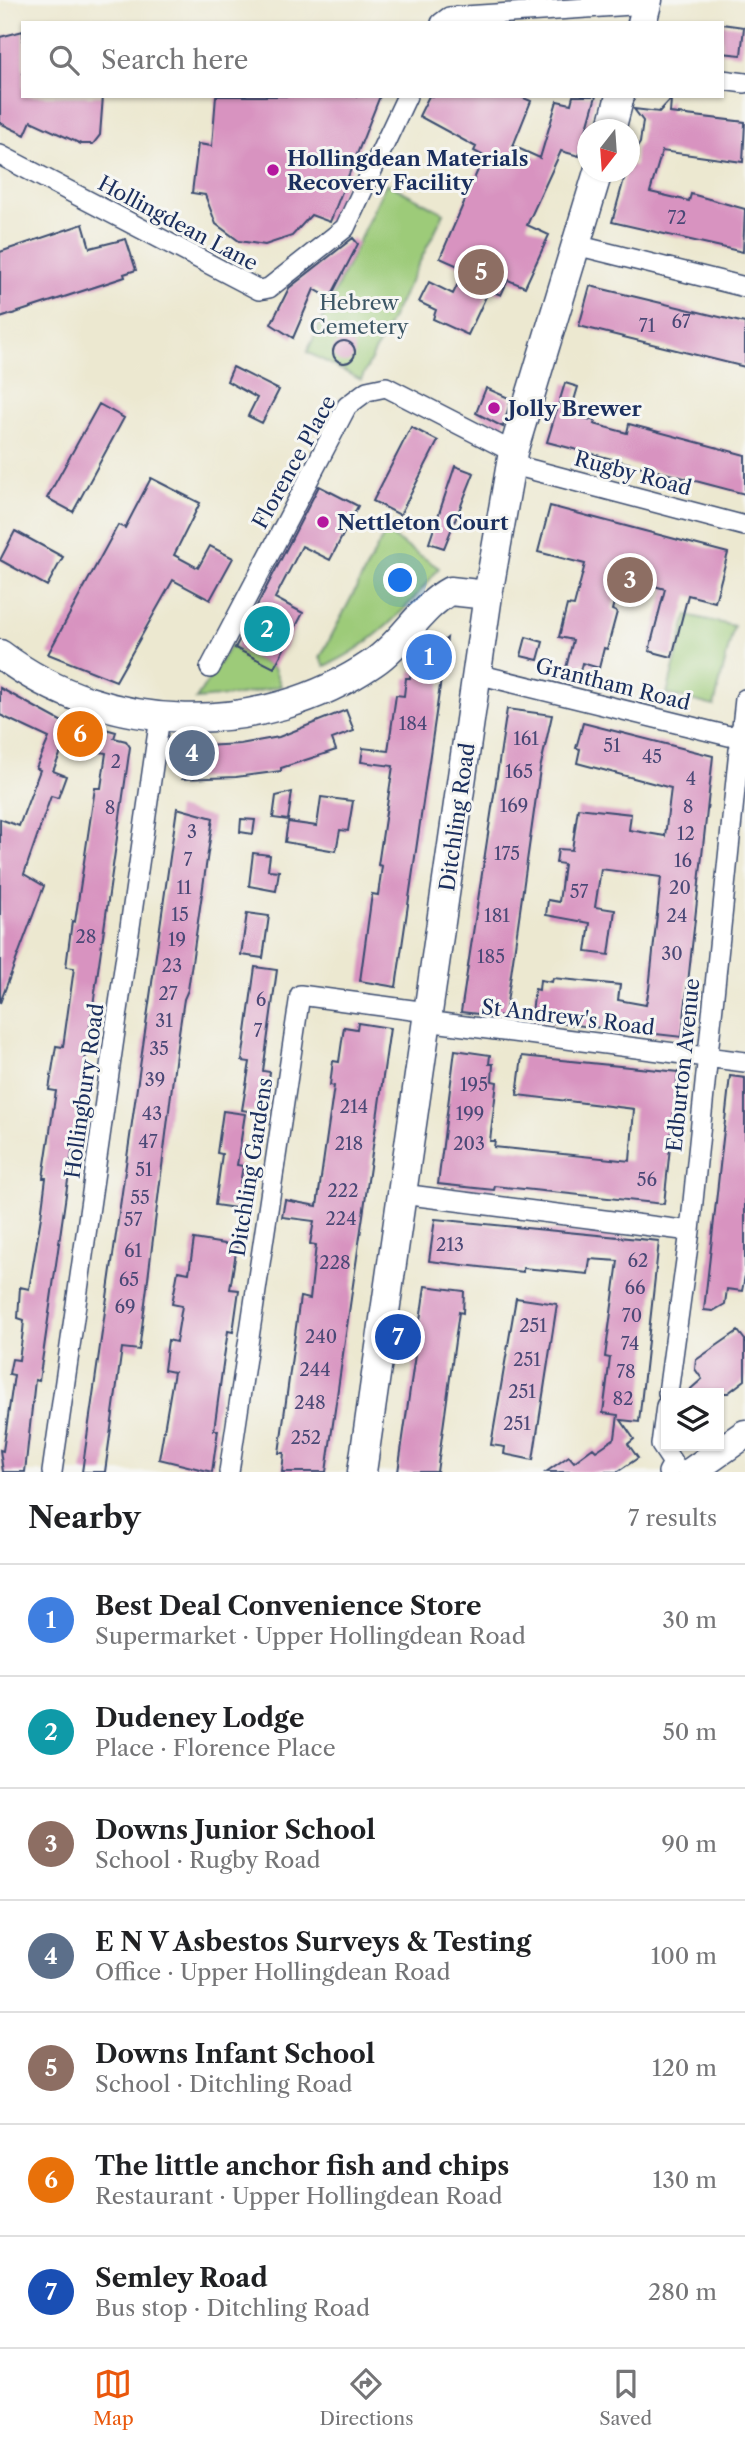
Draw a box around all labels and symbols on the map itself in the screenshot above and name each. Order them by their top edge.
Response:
north arrow [577,119,640,182]
place label: Hollingdean Materials Recovery Facility [287,146,528,195]
marker: Hollingdean Materials Recovery Facility [265,162,281,178]
street label: Hollingdean Lane [94,170,262,276]
house number: 72 [667,207,687,229]
pin: 5 [458,246,504,298]
park label: Hebrew Cemetery [310,290,409,339]
house number: 67 [671,311,691,333]
house number: 71 [639,315,656,337]
street label: Florence Place [247,391,341,533]
place label: Jolly Brewer [504,396,643,421]
marker: Jolly Brewer [486,400,502,416]
street label: Rugby Road [572,445,694,501]
place label: Nettleton Court [337,510,509,535]
marker: Nettleton Court [315,514,331,530]
pin: 3 [607,554,653,606]
your location [383,563,417,597]
pin: 2 [244,603,290,655]
pin: 1 [406,631,452,683]
street label: Grantham Road [533,653,693,715]
pin: 6 [57,708,103,760]
house number: 184 [399,713,427,735]
pin: 4 [169,727,215,779]
house number: 161 [513,728,539,750]
house number: 51 [603,735,621,757]
street label: Ditchling Road [434,741,480,893]
house number: 45 [642,746,662,768]
house number: 2 [111,751,121,773]
house number: 165 [505,761,533,783]
house number: 4 [686,768,696,790]
house number: 169 [500,795,528,817]
house number: 8 [683,796,693,818]
house number: 8 [105,797,115,819]
house number: 3 [187,821,197,843]
house number: 12 [677,823,695,845]
house number: 175 [494,843,520,865]
house number: 7 [184,849,193,871]
house number: 16 [674,850,692,872]
house number: 11 [176,877,192,899]
house number: 20 [669,877,691,899]
house number: 57 [570,881,588,903]
house number: 15 [171,904,189,926]
house number: 181 [484,905,510,927]
house number: 24 [667,905,687,927]
house number: 28 [75,926,97,948]
house number: 19 [168,929,186,951]
house number: 30 [661,943,683,965]
house number: 185 [477,946,505,968]
house number: 23 [162,955,182,977]
street label: Edburton Avenue [661,977,705,1153]
house number: 27 [158,983,178,1005]
house number: 6 [256,989,266,1011]
street label: St Andrew's Road [480,994,656,1040]
street label: Hollingbury Road [59,1002,109,1180]
house number: 31 [155,1010,173,1032]
house number: 7 [254,1020,263,1042]
house number: 35 [149,1038,169,1060]
house number: 39 [145,1069,165,1091]
house number: 195 [460,1074,488,1096]
street label: Ditchling Gardens [225,1076,277,1258]
house number: 214 [340,1096,368,1118]
house number: 43 [142,1103,162,1125]
house number: 199 [456,1103,484,1125]
house number: 47 [138,1131,158,1153]
house number: 218 [335,1133,363,1155]
house number: 203 [453,1133,485,1155]
house number: 51 [135,1159,153,1181]
house number: 56 [637,1169,657,1191]
house number: 222 [327,1180,359,1202]
house number: 55 [130,1187,150,1209]
house number: 224 [325,1208,357,1230]
house number: 57 [124,1209,142,1231]
house number: 213 [436,1234,464,1256]
house number: 61 [124,1240,142,1262]
house number: 62 [628,1250,648,1272]
house number: 228 [319,1252,351,1274]
house number: 65 [119,1269,139,1291]
house number: 66 [624,1277,646,1299]
house number: 69 [114,1296,136,1318]
house number: 70 [622,1305,642,1327]
pin: 7 [375,1311,421,1363]
house number: 251 [519,1315,547,1337]
house number: 240 [305,1326,337,1348]
house number: 74 [621,1333,639,1355]
house number: 251 [513,1349,541,1371]
house number: 244 [299,1359,331,1381]
house number: 78 [616,1361,636,1383]
house number: 251 [508,1381,536,1403]
house number: 82 [612,1388,634,1410]
house number: 248 [294,1392,326,1414]
house number: 251 [503,1413,531,1435]
house number: 252 [291,1427,321,1449]

